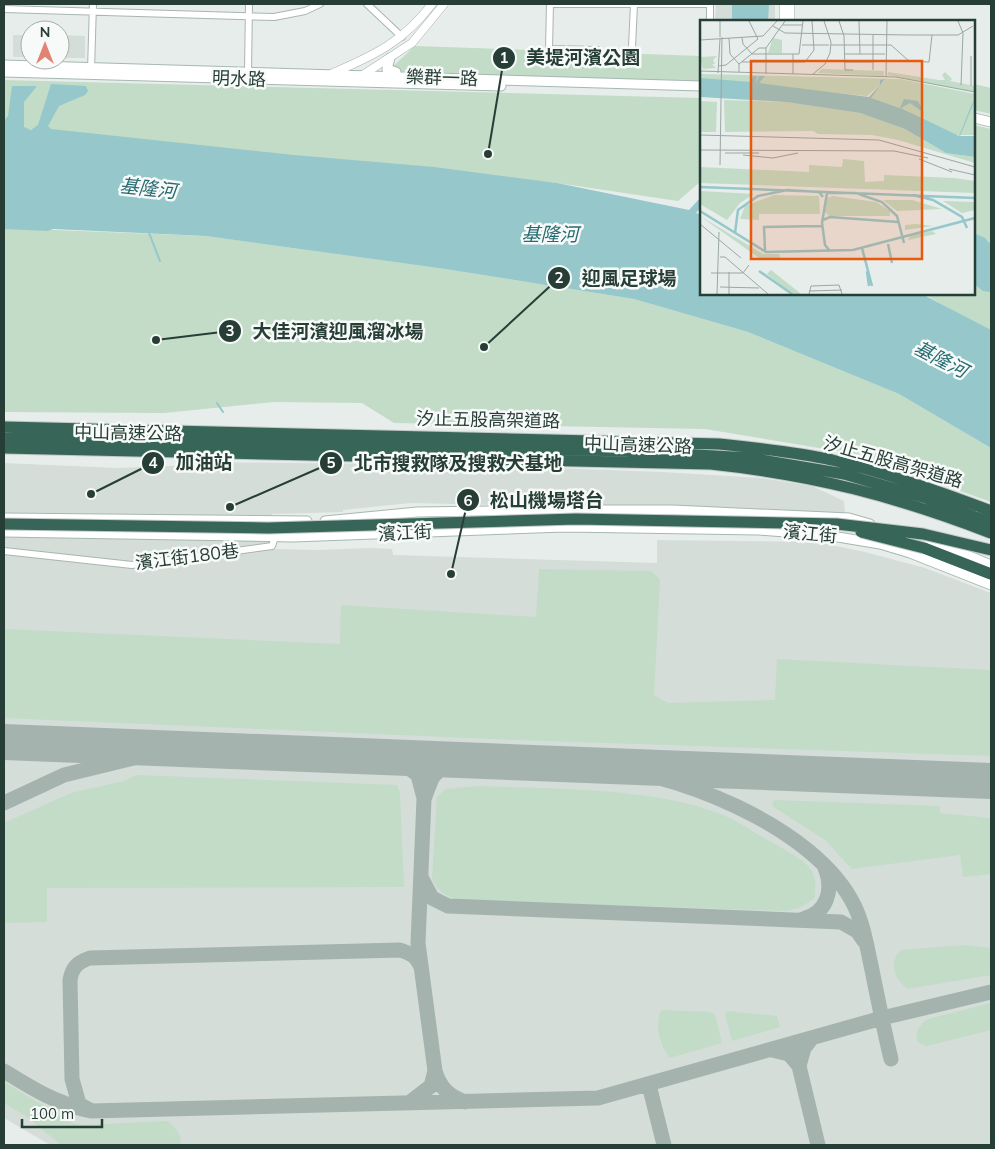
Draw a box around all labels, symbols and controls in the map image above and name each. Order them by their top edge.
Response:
north arrow [20,20,70,70]
inset map [700,20,975,295]
text: N [40,23,50,41]
callout: 美堤河濱公園 [491,41,650,75]
text: 美堤河濱公園 [526,45,640,69]
text: 1 [499,48,509,67]
street label: 樂群一路 [406,65,478,90]
street label: 明水路 [212,66,266,91]
water label: 基隆河 [118,173,182,203]
water label: 基隆河 [521,222,582,246]
callout: 迎風足球場 [547,261,687,295]
text: 迎風足球場 [581,266,677,290]
text: 2 [554,268,564,287]
callout: 大佳河濱迎風溜冰場 [217,314,433,348]
text: 大佳河濱迎風溜冰場 [252,319,424,343]
text: 3 [225,321,235,340]
water label: 基隆河 [910,335,975,384]
street label: 汐止五股高架道路 [416,407,560,432]
street label: 中山高速公路 [74,420,182,445]
street label: 中山高速公路 [584,431,692,458]
street label: 汐止五股高架道路 [821,431,966,492]
callout: 加油站 [141,446,243,480]
callout: 北市搜救隊及搜救犬基地 [319,446,573,480]
text: 加油站 [175,450,233,474]
text: 北市搜救隊及搜救犬基地 [353,451,563,475]
text: 4 [148,453,158,472]
text: 5 [326,453,336,472]
callout: 松山機場塔台 [455,483,614,517]
text: 松山機場塔台 [490,488,604,512]
text: 6 [463,491,473,510]
street label: 濱江街 [377,520,433,545]
street label: 濱江街 [782,520,838,547]
street label: 濱江街180巷 [134,539,240,574]
scale bar [22,1096,102,1128]
text: 100 m [30,1104,74,1123]

